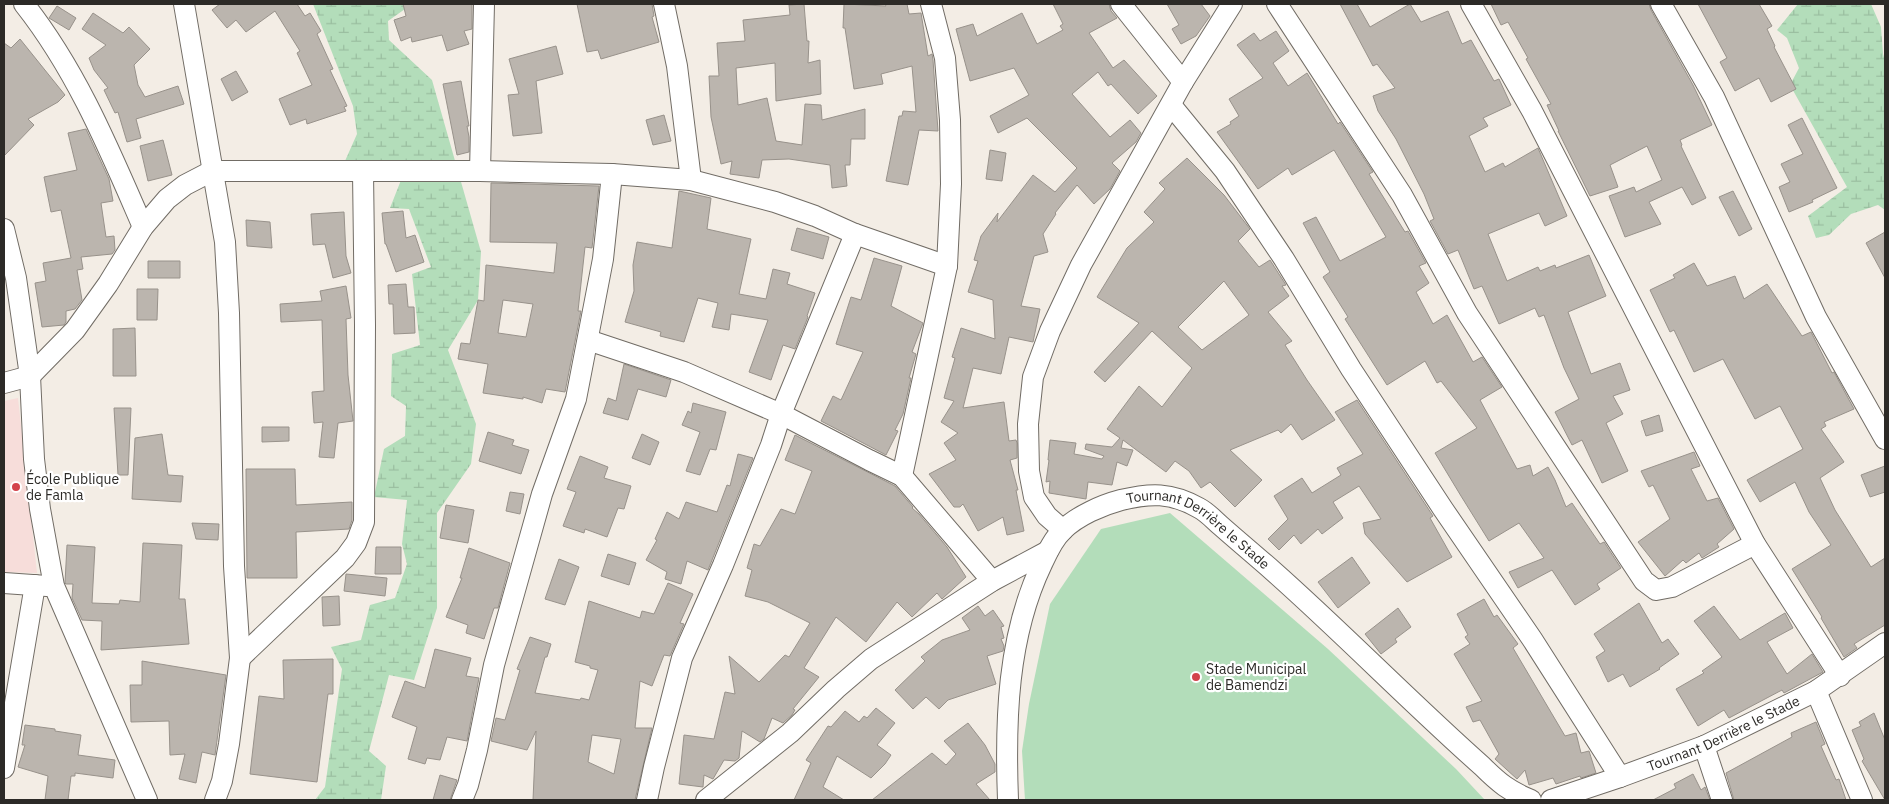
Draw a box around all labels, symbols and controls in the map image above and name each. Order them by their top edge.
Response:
place label: École Publique de Famla [26,469,120,504]
marker: École Publique de Famla [10,481,22,493]
street label: Tournant Derrière le Stade [1125,486,1274,573]
place label: Stade Municipal de Bamendzi [1206,660,1307,694]
marker: Stade Municipal de Bamendzi [1190,671,1202,683]
street label: Tournant Derrière le Stade [1645,691,1803,775]

